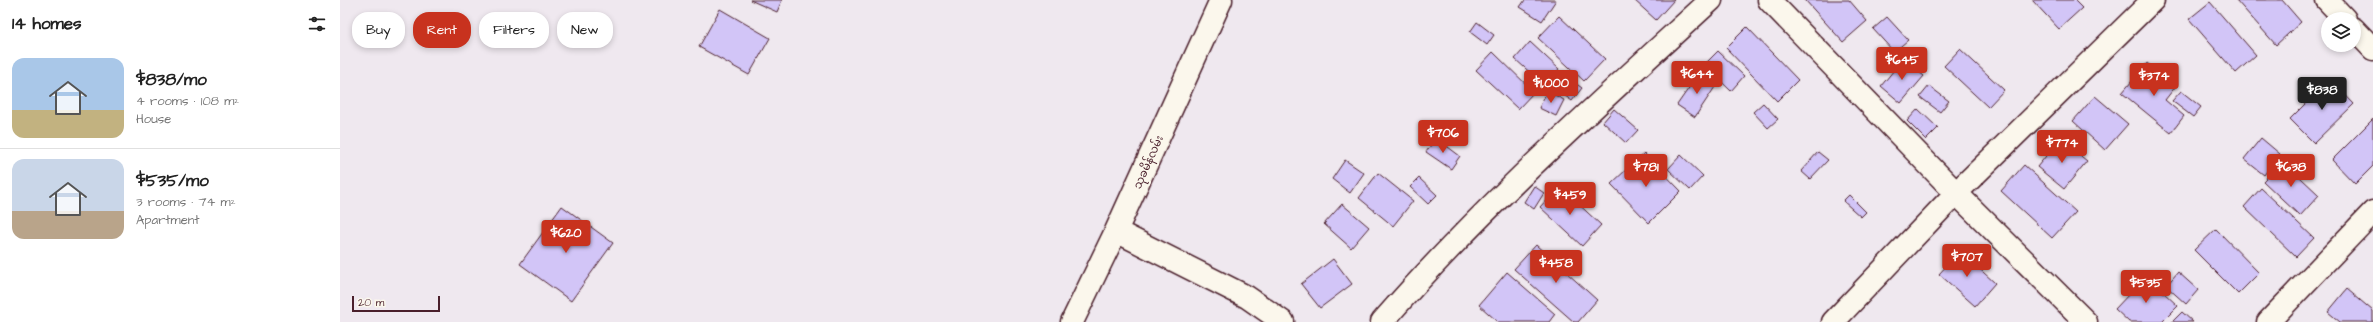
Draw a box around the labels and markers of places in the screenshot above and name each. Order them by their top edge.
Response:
pin: $645 [1878,47,1926,81]
pin: $644 [1673,61,1721,95]
pin: $374 [2130,63,2178,97]
pin: $1,000 [1518,70,1584,104]
pin: $838 [2298,77,2346,111]
pin: $706 [1419,120,1467,154]
pin: $774 [2038,130,2086,164]
pin: $781 [1622,154,1670,188]
pin: $638 [2267,154,2315,188]
pin: $459 [1546,182,1594,216]
pin: $620 [542,220,590,254]
pin: $707 [1943,244,1991,278]
pin: $458 [1532,250,1580,284]
pin: $535 [2122,270,2170,304]

